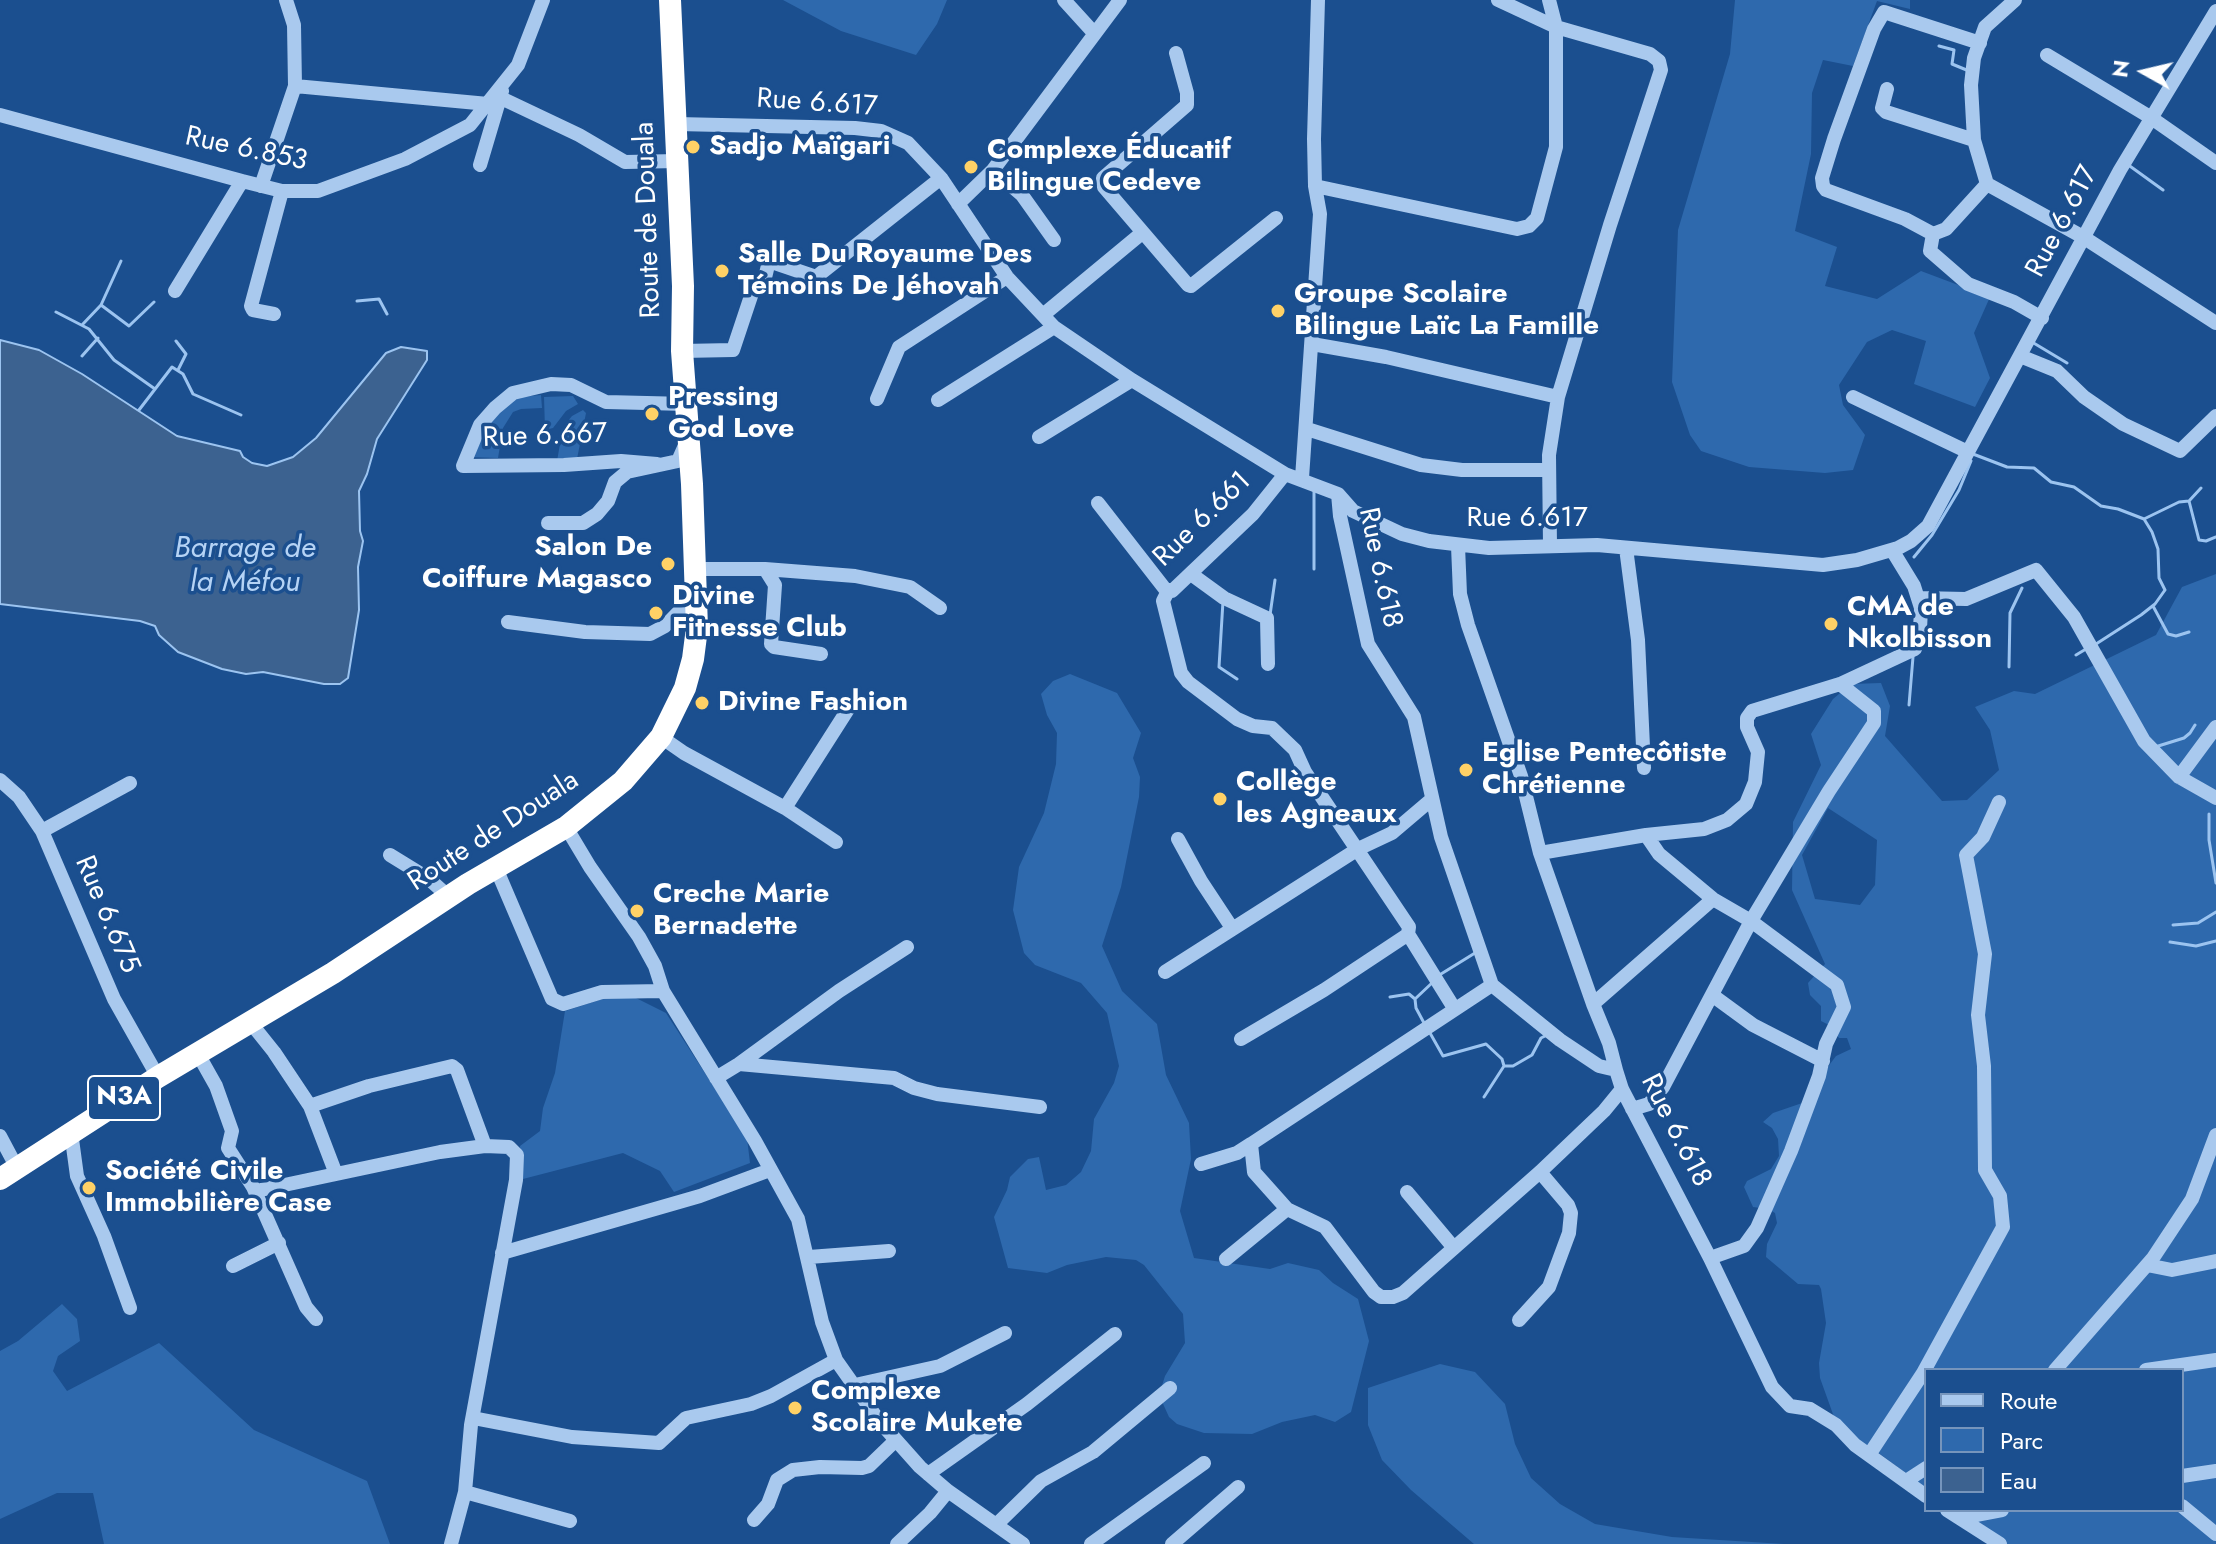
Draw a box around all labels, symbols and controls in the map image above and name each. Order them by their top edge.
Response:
north arrow [2104,32,2184,112]
text: N [2103,58,2137,80]
street label: Rue 6.617 [755,83,879,125]
street label: Rue 6.853 [182,121,310,179]
street label: Route de Douala [629,121,669,319]
place label: Sadjo Maïgari [709,130,891,164]
place label: Complexe Éducatif Bilingue Cedeve [987,134,1231,200]
marker: Sadjo Maïgari [684,138,702,156]
marker: Complexe Éducatif Bilingue Cedeve [962,158,980,176]
street label: Rue 6.617 [2020,161,2106,283]
place label: Salle Du Royaume Des Témoins De Jéhovah [738,238,1032,304]
marker: Salle Du Royaume Des Témoins De Jéhovah [713,262,731,280]
place label: Groupe Scolaire Bilingue Laïc La Famille [1294,278,1599,344]
marker: Groupe Scolaire Bilingue Laïc La Famille [1269,302,1287,320]
place label: Pressing God Love [668,381,794,447]
marker: Pressing God Love [643,405,661,423]
street label: Rue 6.667 [482,418,608,456]
street label: Rue 6.661 [1147,465,1259,575]
street label: Rue 6.617 [1466,502,1588,536]
street label: Rue 6.618 [1350,505,1408,631]
place label: Salon De Coiffure Magasco [422,531,652,597]
water label: Barrage de la Méfou [174,532,316,602]
marker: Salon De Coiffure Magasco [659,555,677,573]
place label: Divine Fitnesse Club [672,580,847,646]
place label: CMA de Nkolbisson [1847,591,1992,657]
marker: Divine Fitnesse Club [647,604,665,622]
marker: CMA de Nkolbisson [1822,615,1840,633]
place label: Divine Fashion [718,686,908,720]
marker: Divine Fashion [693,694,711,712]
place label: Eglise Pentecôtiste Chrétienne [1482,737,1727,803]
marker: Eglise Pentecôtiste Chrétienne [1457,761,1475,779]
street label: Route de Douala [402,764,586,900]
place label: Collège les Agneaux [1236,766,1397,832]
marker: Collège les Agneaux [1211,790,1229,808]
street label: Rue 6.675 [66,851,146,979]
place label: Creche Marie Bernadette [653,878,829,944]
marker: Creche Marie Bernadette [628,902,646,920]
street label: Rue 6.618 [1632,1069,1718,1193]
road number: N3A [88,1076,160,1120]
place label: Société Civile Immobilière Case [105,1155,332,1221]
marker: Société Civile Immobilière Case [80,1179,98,1197]
legend [1924,1368,2184,1512]
place label: Complexe Scolaire Mukete [811,1375,1023,1441]
text: Route [2000,1383,2057,1418]
marker: Complexe Scolaire Mukete [786,1399,804,1417]
text: Parc [2000,1423,2043,1458]
text: Eau [2000,1463,2037,1498]

